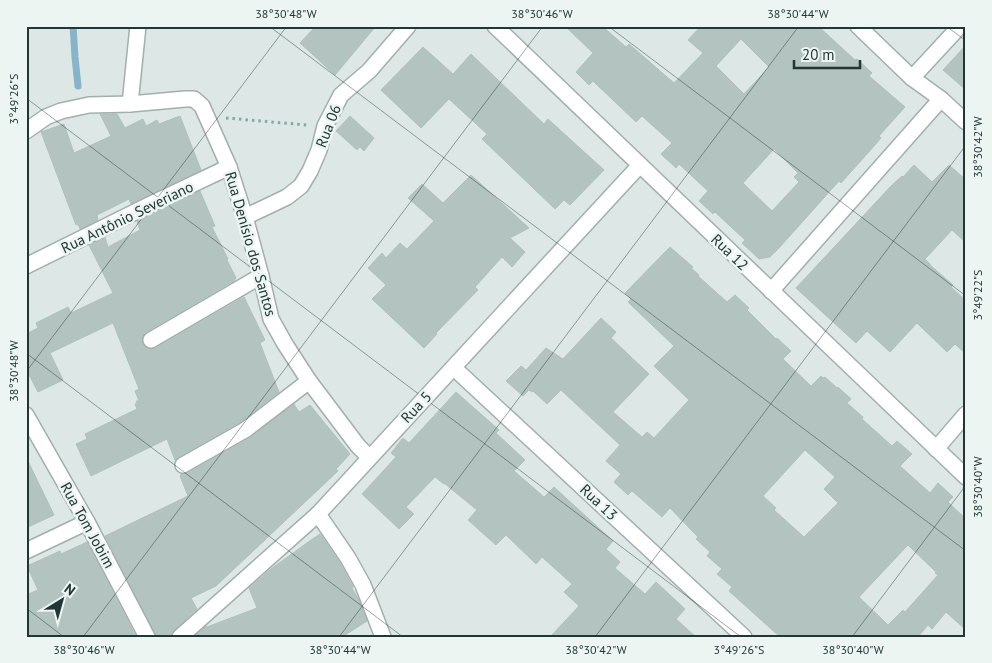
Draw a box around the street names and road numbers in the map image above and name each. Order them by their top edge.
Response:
street label: Rua 06 [311,102,345,150]
street label: Rua Denísio dos Santos [221,169,281,319]
street label: Rua Antônio Severiano [58,177,196,257]
street label: Rua 12 [707,230,753,274]
street label: Rua 5 [397,387,435,427]
street label: Rua Tom Jobim [57,479,119,571]
street label: Rua 13 [576,480,622,524]

